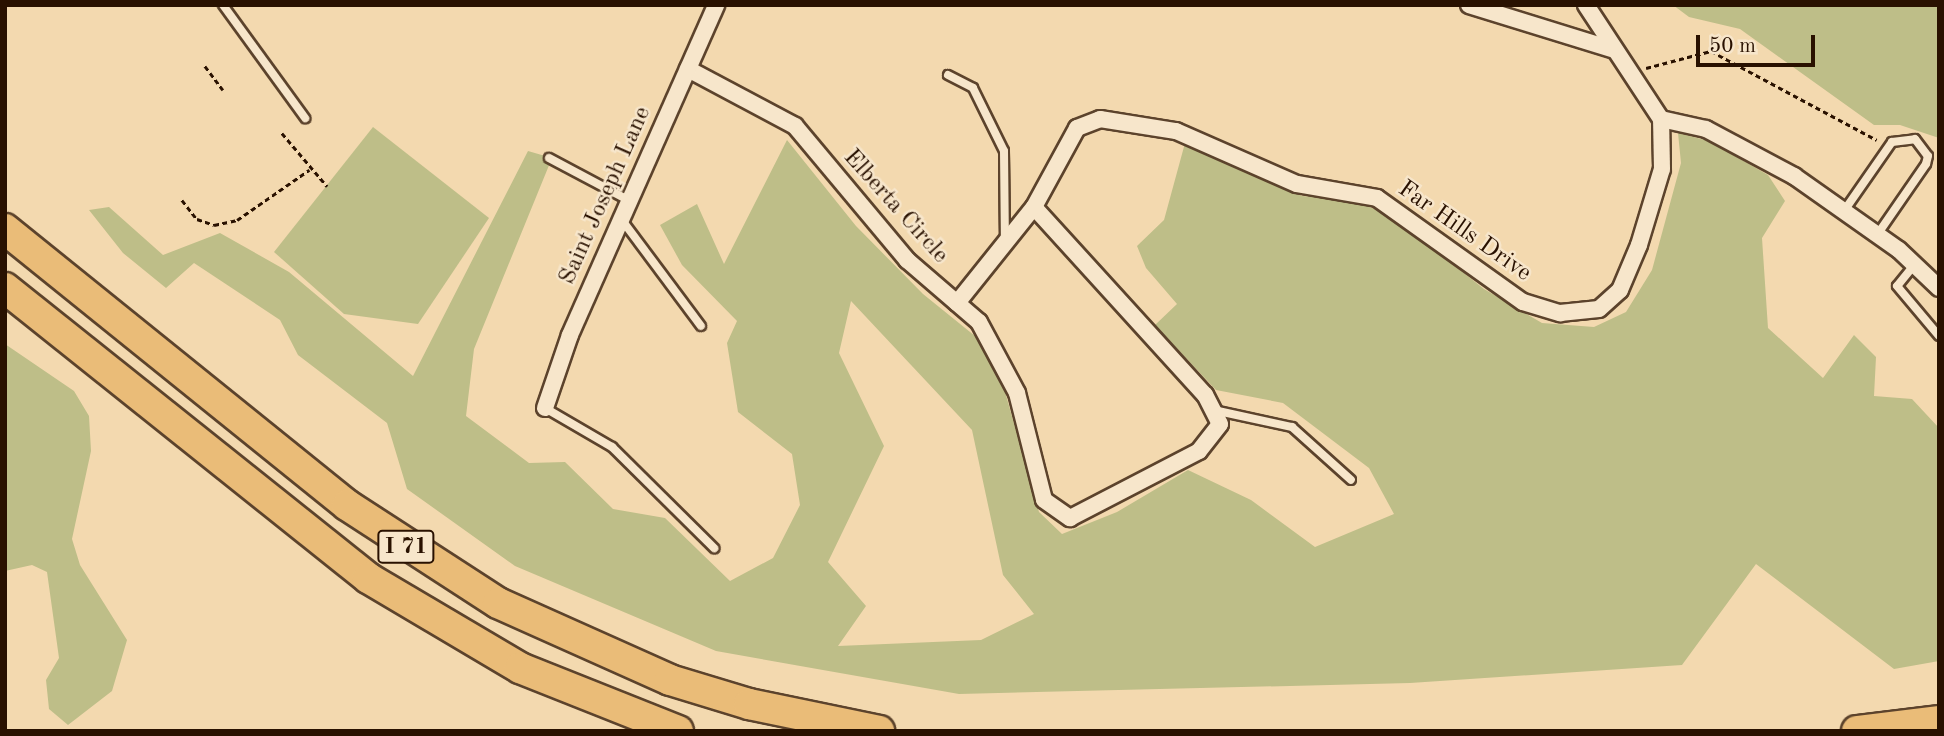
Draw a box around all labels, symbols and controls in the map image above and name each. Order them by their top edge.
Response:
scale bar [1699,21,1818,65]
text: 50 m [1709,36,1756,57]
street label: Saint Joseph Lane [554,103,658,289]
street label: Elberta Circle [836,144,954,270]
street label: Far Hills Drive [1392,175,1536,289]
road number: I 71 [376,527,436,566]

